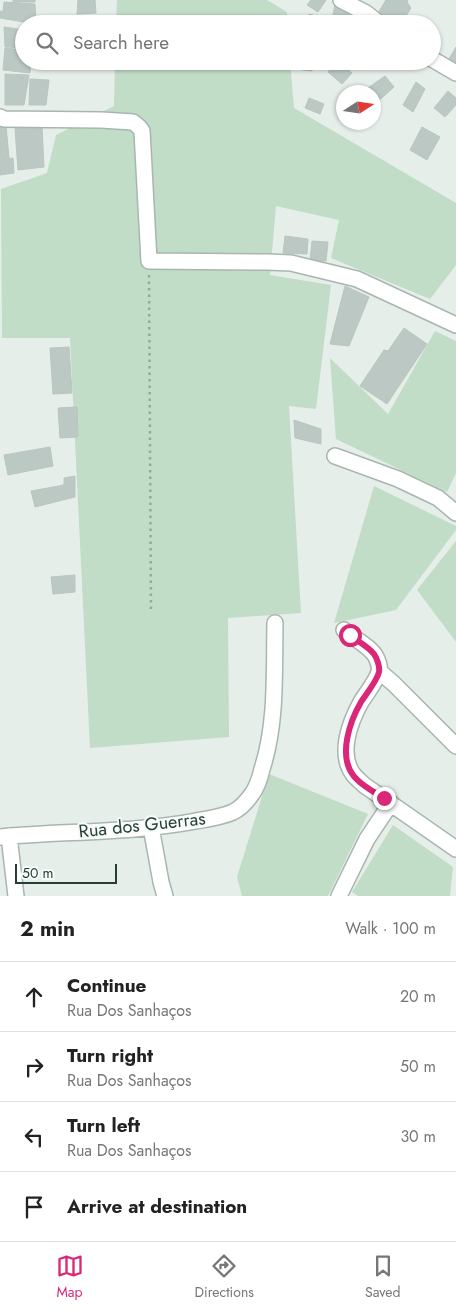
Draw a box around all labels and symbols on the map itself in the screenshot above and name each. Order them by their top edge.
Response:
north arrow [336,85,381,130]
route start [339,624,362,647]
route end [373,787,396,810]
street label: Rua dos Guerras [77,805,207,845]
scale bar [15,861,118,884]

